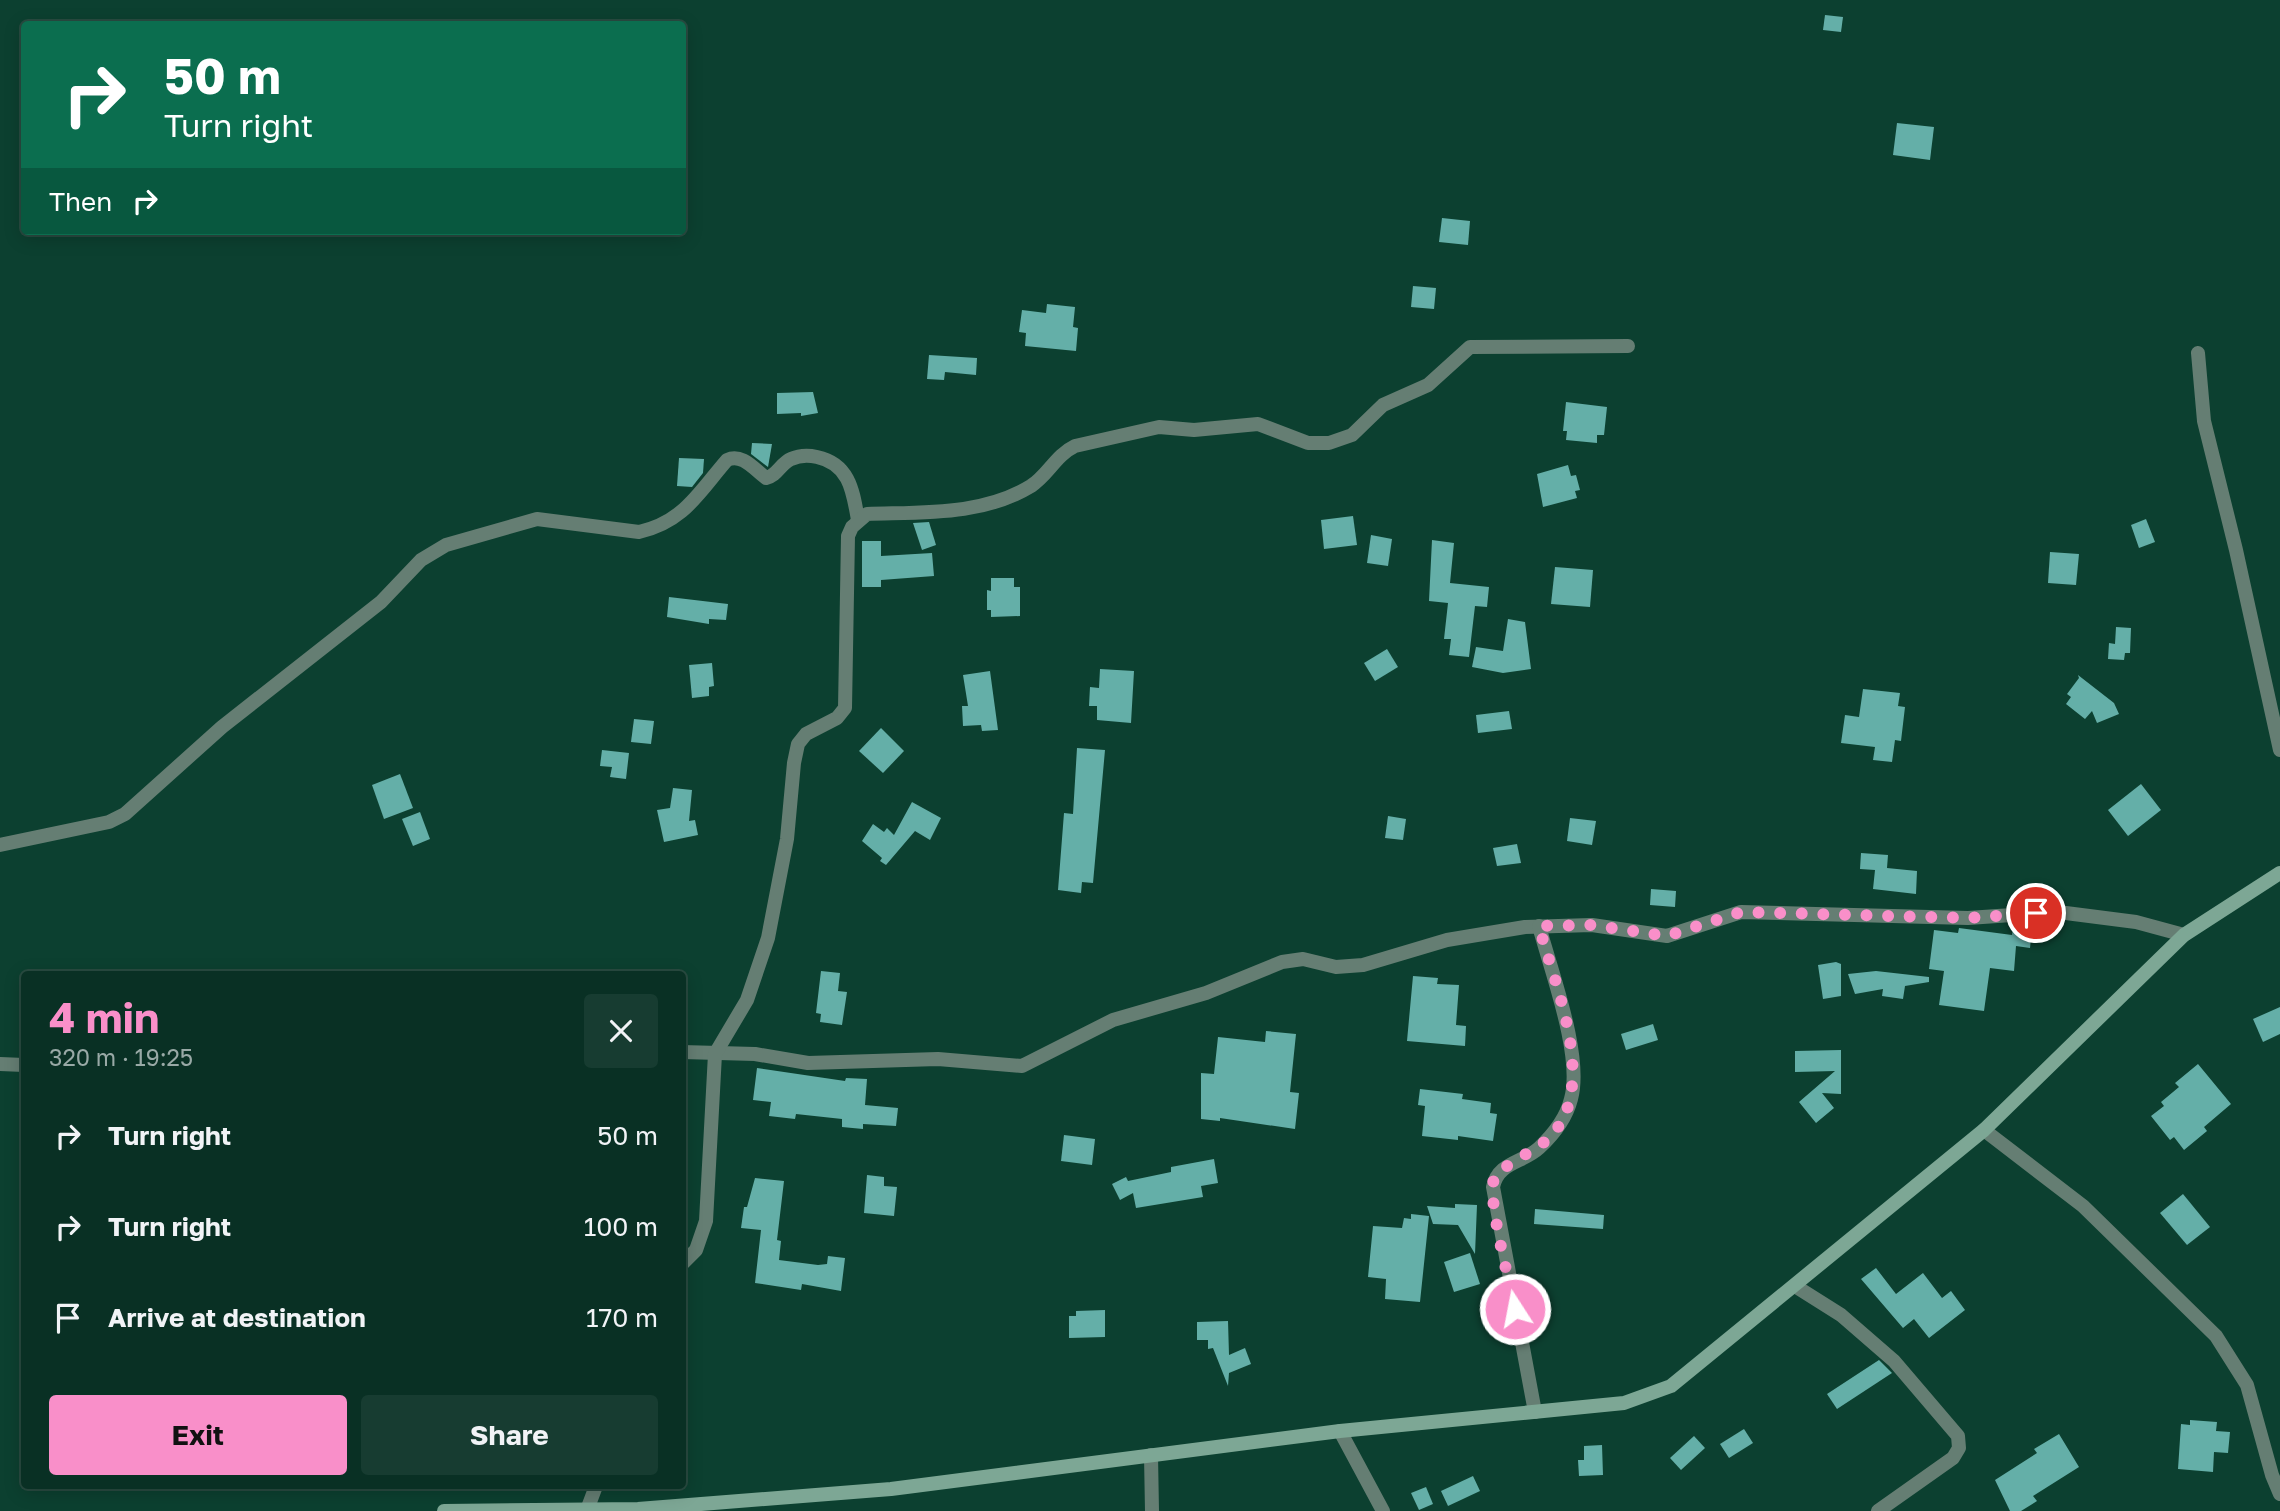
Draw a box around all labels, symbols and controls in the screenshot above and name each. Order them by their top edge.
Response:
text: 50 m [164,46,281,105]
icon: right [49,49,140,140]
text: Turn right [164,106,313,144]
icon: right [126,182,164,220]
text: Then [49,186,112,217]
pin [2006,883,2066,943]
icon: arrive [2017,894,2055,932]
text: 4 min [49,992,159,1042]
button: close [584,994,658,1068]
text: 320 m · 19:25 [49,1043,193,1071]
icon: right [49,1117,87,1155]
text: Turn right [108,1120,231,1151]
text: 50 m [597,1120,658,1151]
icon: right [49,1208,87,1246]
text: Turn right [108,1211,231,1242]
text: 100 m [584,1211,658,1242]
position arrow [1478,1272,1552,1346]
icon: arrive [49,1299,87,1337]
text: Arrive at destination [108,1302,366,1333]
text: 170 m [586,1302,658,1333]
button: Exit [49,1395,347,1475]
button: Share [361,1395,658,1475]

